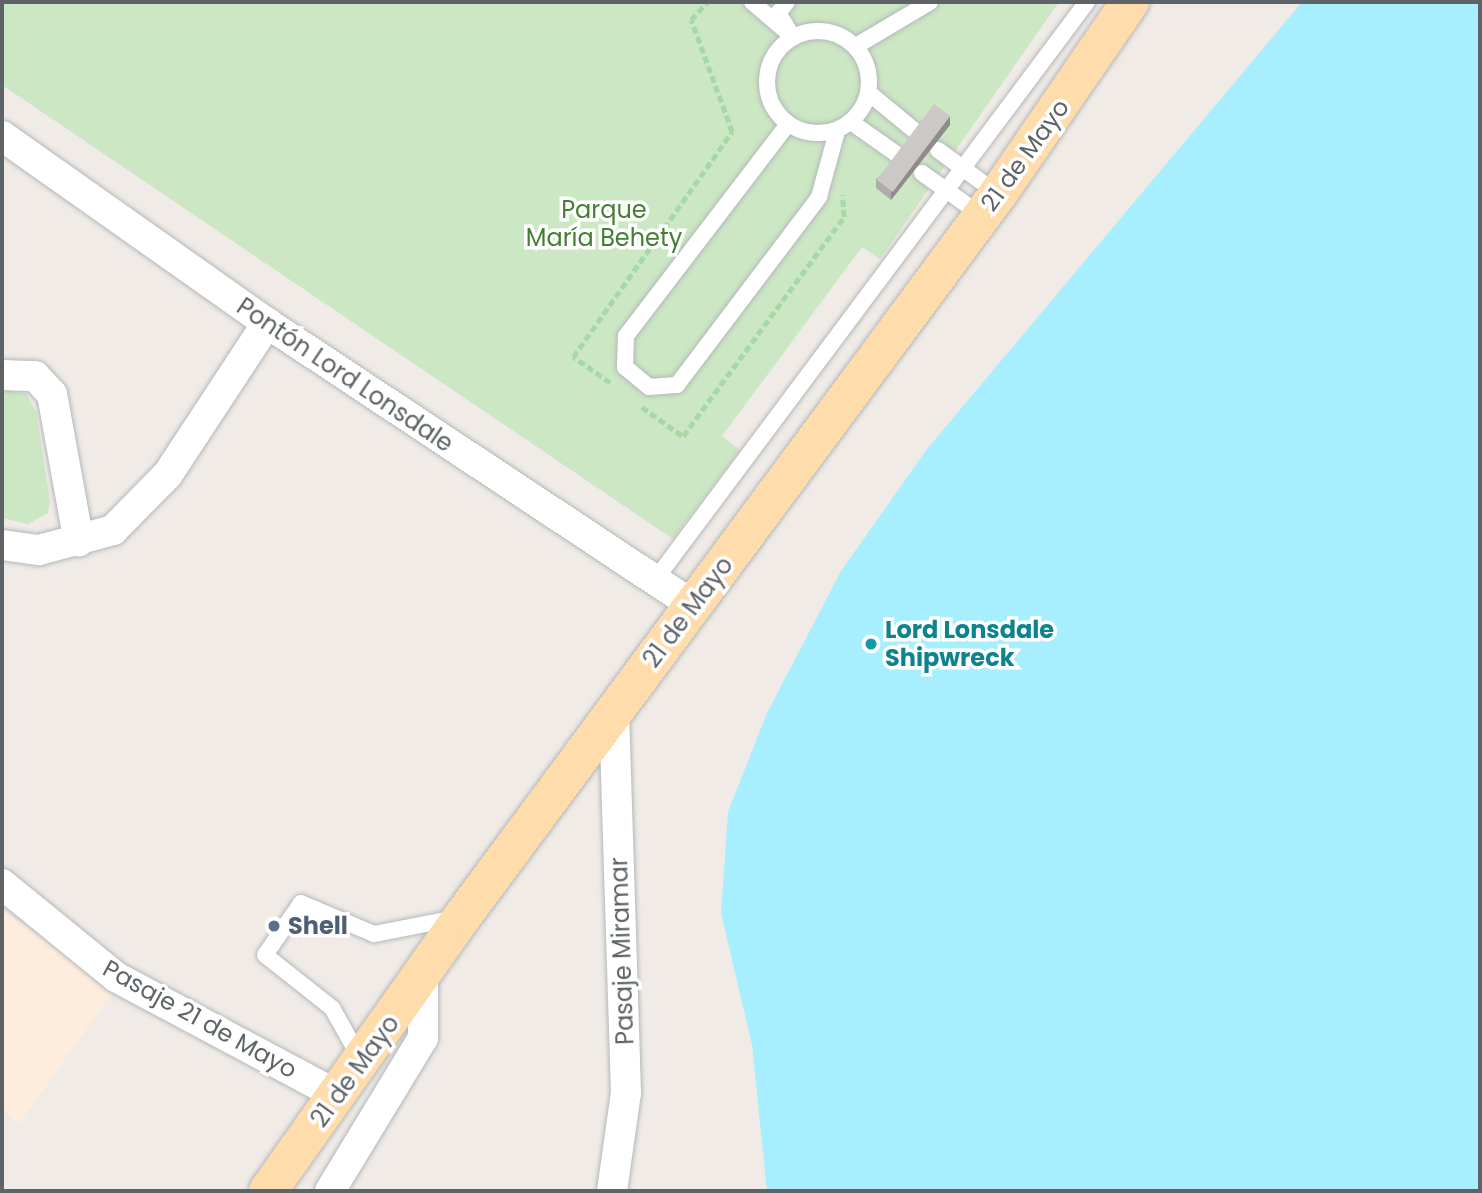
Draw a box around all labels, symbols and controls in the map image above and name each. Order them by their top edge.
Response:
street label: 21 de Mayo [975,93,1075,217]
park label: Parque María Behety [526,196,682,252]
street label: Pontón Lord Lonsdale [231,292,459,458]
street label: 21 de Mayo [637,551,739,673]
place label: Lord Lonsdale Shipwreck [885,616,1054,672]
marker: Lord Lonsdale Shipwreck [863,636,879,652]
street label: Pasaje Miramar [604,857,640,1045]
place label: Shell [288,912,348,940]
marker: Shell [266,918,282,934]
street label: Pasaje 21 de Mayo [98,954,302,1084]
street label: 21 de Mayo [305,1009,405,1133]

